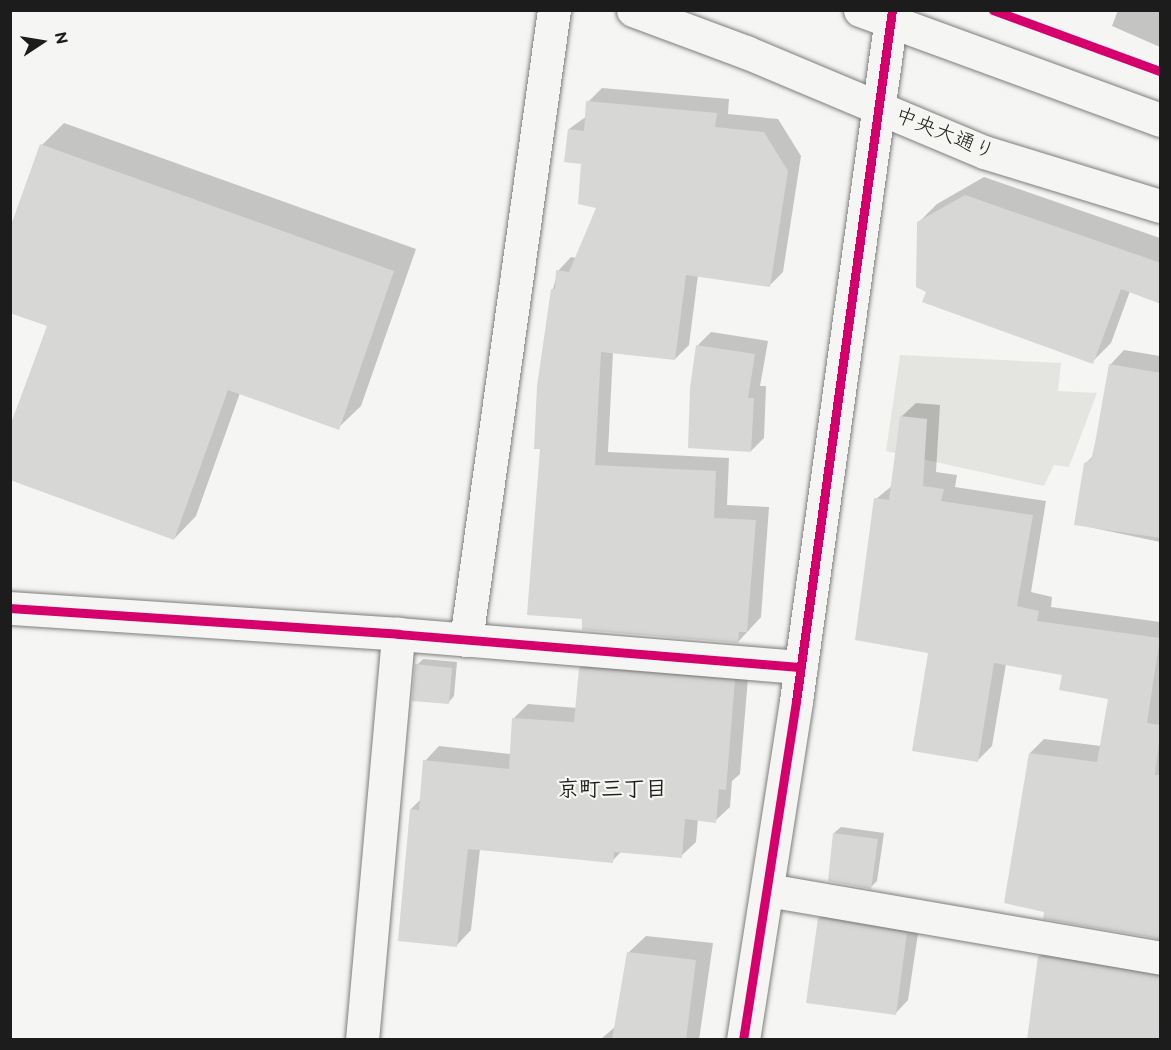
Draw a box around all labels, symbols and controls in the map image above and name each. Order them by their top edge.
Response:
north arrow [12,12,72,72]
text: N [50,30,71,46]
street label: 中央大通り [892,103,998,165]
district label: 京町三丁目 [557,777,667,803]

